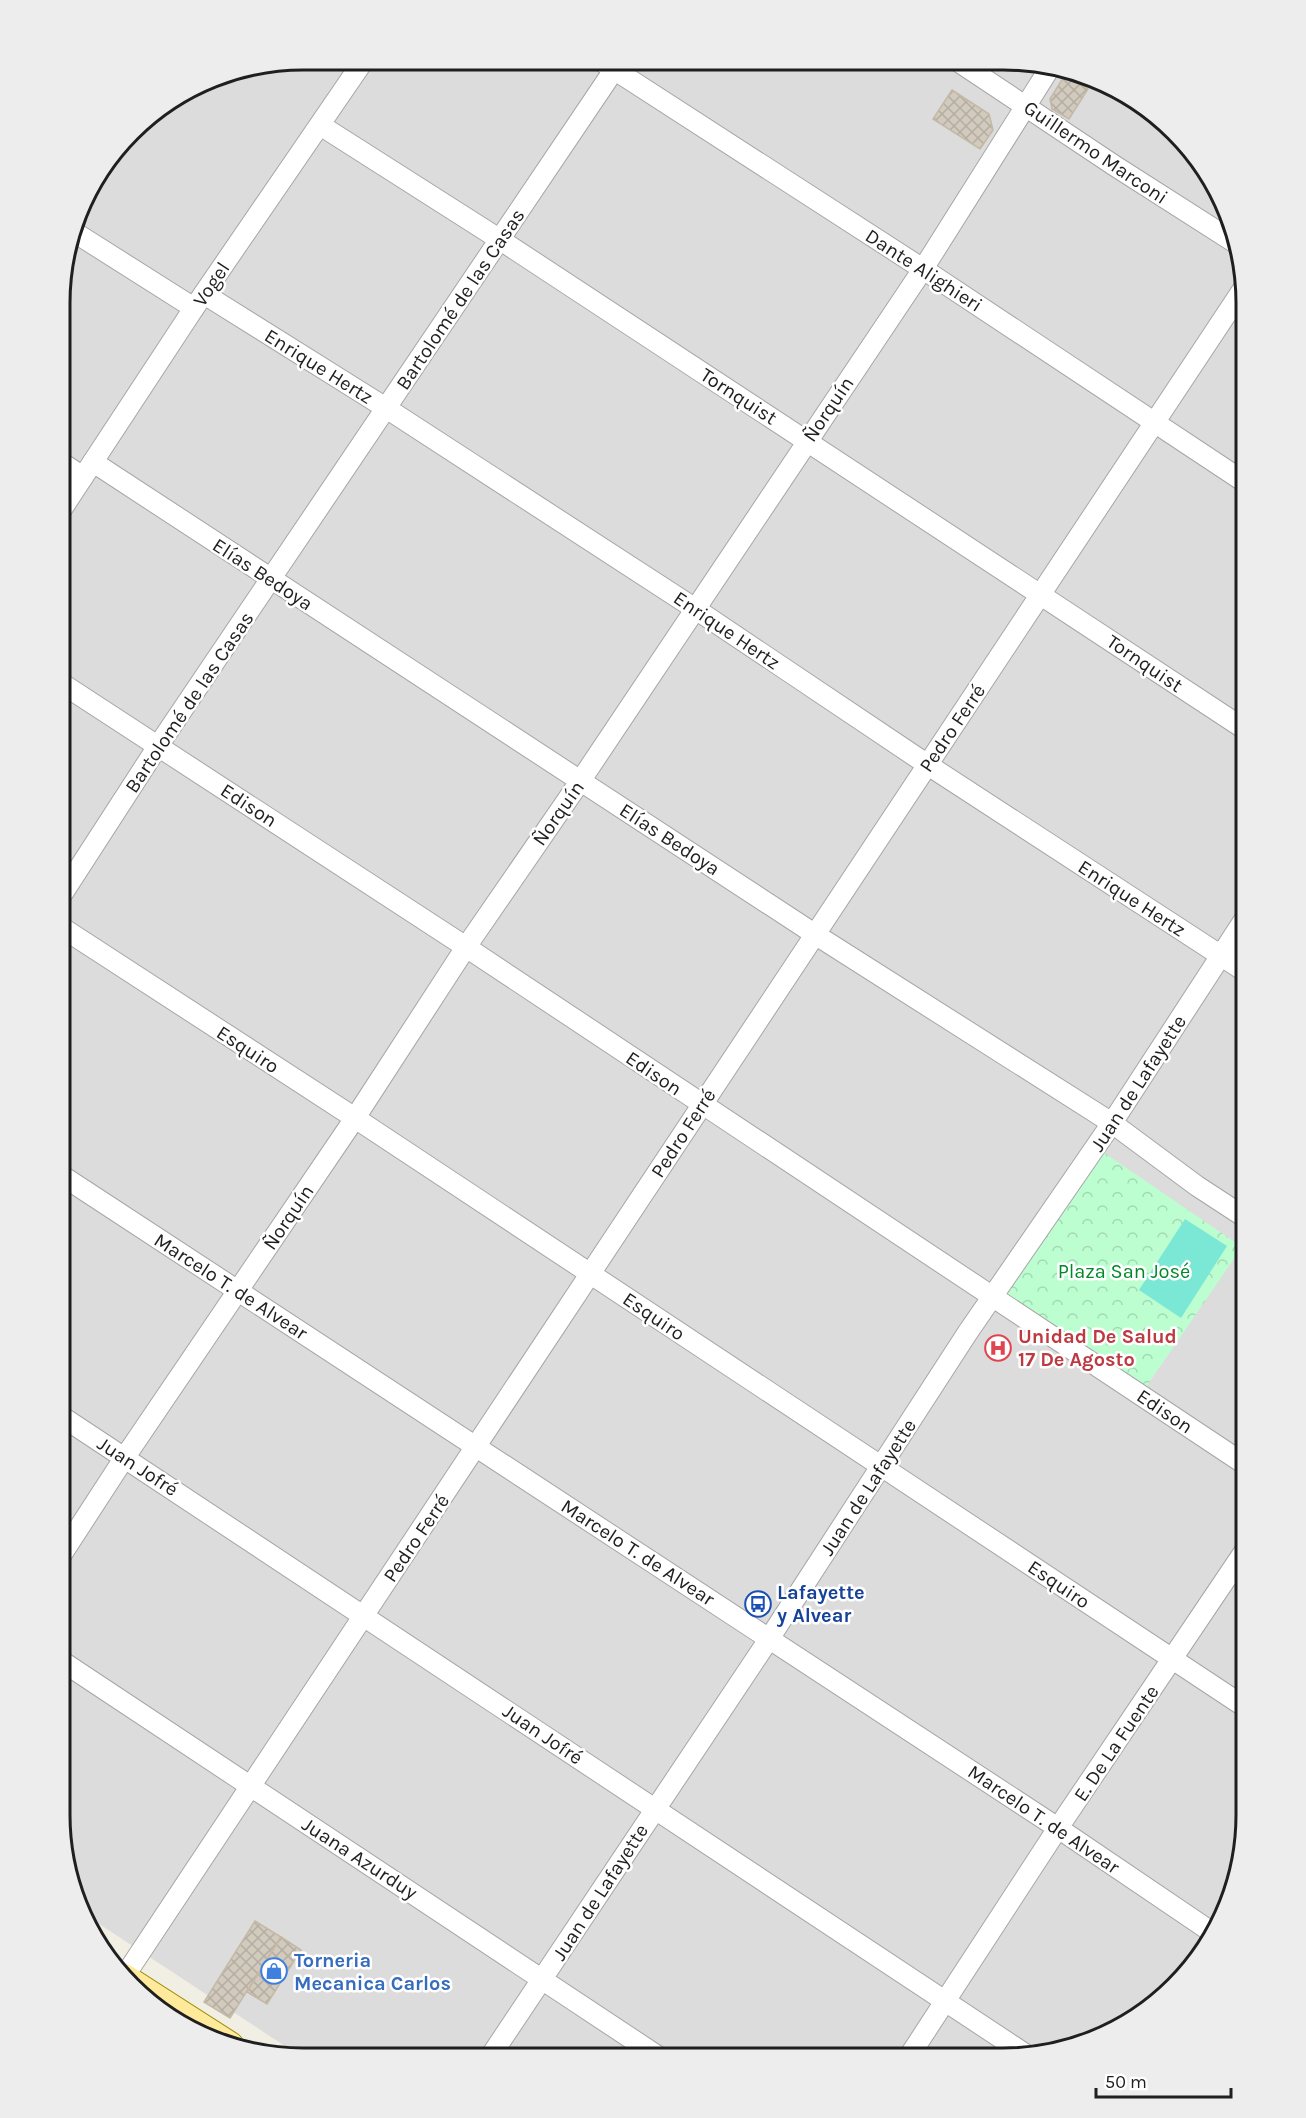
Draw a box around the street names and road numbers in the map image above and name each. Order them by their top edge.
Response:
street label: Guillermo Marconi [1019,96,1172,209]
street label: Bartolomé de las Casas [391,204,530,394]
street label: Dante Alighieri [861,224,986,317]
street label: Vogel [188,258,235,311]
street label: Enrique Hertz [260,324,377,409]
street label: Tornquist [696,363,782,430]
street label: Ñorquín [798,372,859,446]
street label: Elías Bedoya [208,533,317,615]
street label: Enrique Hertz [669,586,784,674]
street label: Bartolomé de las Casas [120,607,259,797]
street label: Tornquist [1102,630,1187,697]
street label: Pedro Ferré [915,680,990,777]
street label: Ñorquín [528,777,589,850]
street label: Edison [216,779,281,832]
street label: Elías Bedoya [615,798,724,880]
street label: Enrique Hertz [1074,855,1190,942]
street label: Juan de Lafayette [1086,1011,1191,1156]
street label: Esquiro [212,1021,283,1078]
street label: Edison [621,1046,686,1100]
street label: Pedro Ferré [646,1085,721,1182]
street label: Ñorquín [258,1180,319,1254]
street label: Marcelo T. de Alvear [150,1228,312,1345]
street label: Esquiro [618,1287,689,1345]
street label: Edison [1132,1384,1197,1438]
street label: Juan de Lafayette [816,1415,921,1560]
street label: Juan Jofré [93,1432,182,1501]
street label: Pedro Ferré [379,1490,454,1587]
street label: Marcelo T. de Alvear [557,1494,719,1611]
street label: Esquiro [1023,1555,1094,1613]
street label: E. De La Fuente [1069,1681,1164,1806]
street label: Juan Jofré [498,1699,587,1769]
street label: Marcelo T. de Alvear [964,1760,1125,1879]
street label: Juana Azurduy [298,1813,422,1904]
street label: Juan de Lafayette [548,1820,653,1965]

